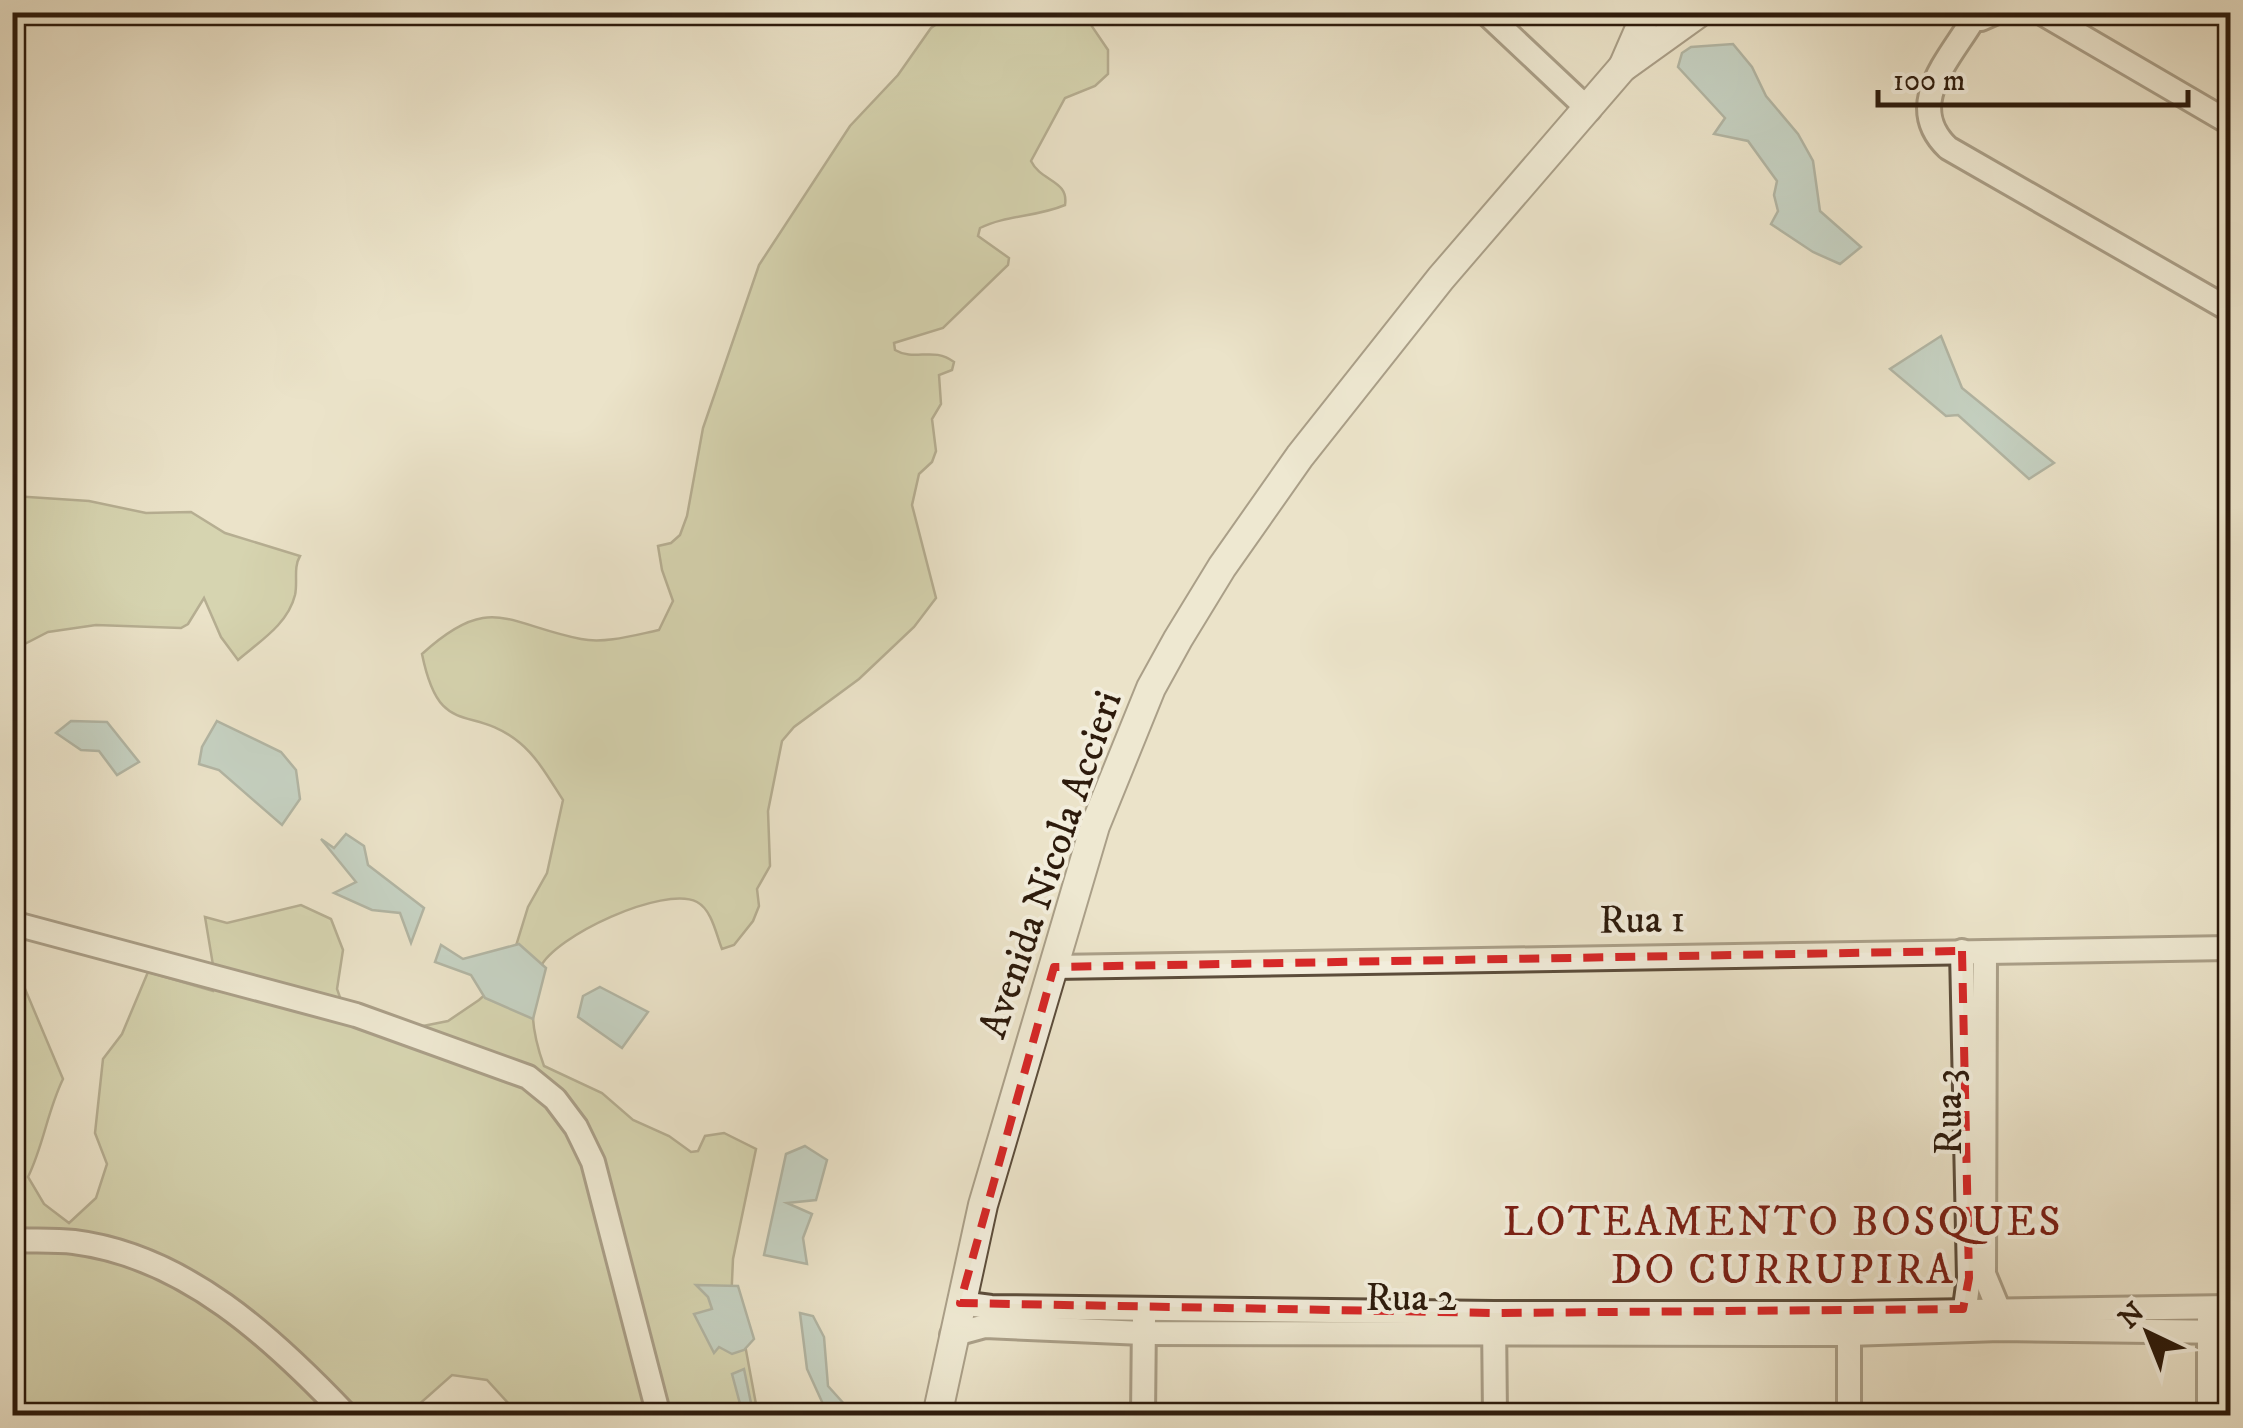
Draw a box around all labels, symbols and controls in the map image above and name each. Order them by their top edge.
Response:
scale bar [1878,45,2188,107]
text: 100 m [1893,63,1965,100]
street label: Avenida Nicola Accieri [969,685,1135,1045]
street label: Rua 1 [1599,895,1686,947]
street label: Rua 3 [1925,1069,1975,1155]
district label: LOTEAMENTO BOSQUES DO CURRUPIRA [1503,1197,2063,1297]
street label: Rua 2 [1365,1274,1457,1324]
north arrow [2098,1283,2198,1383]
text: N [2112,1295,2152,1336]

